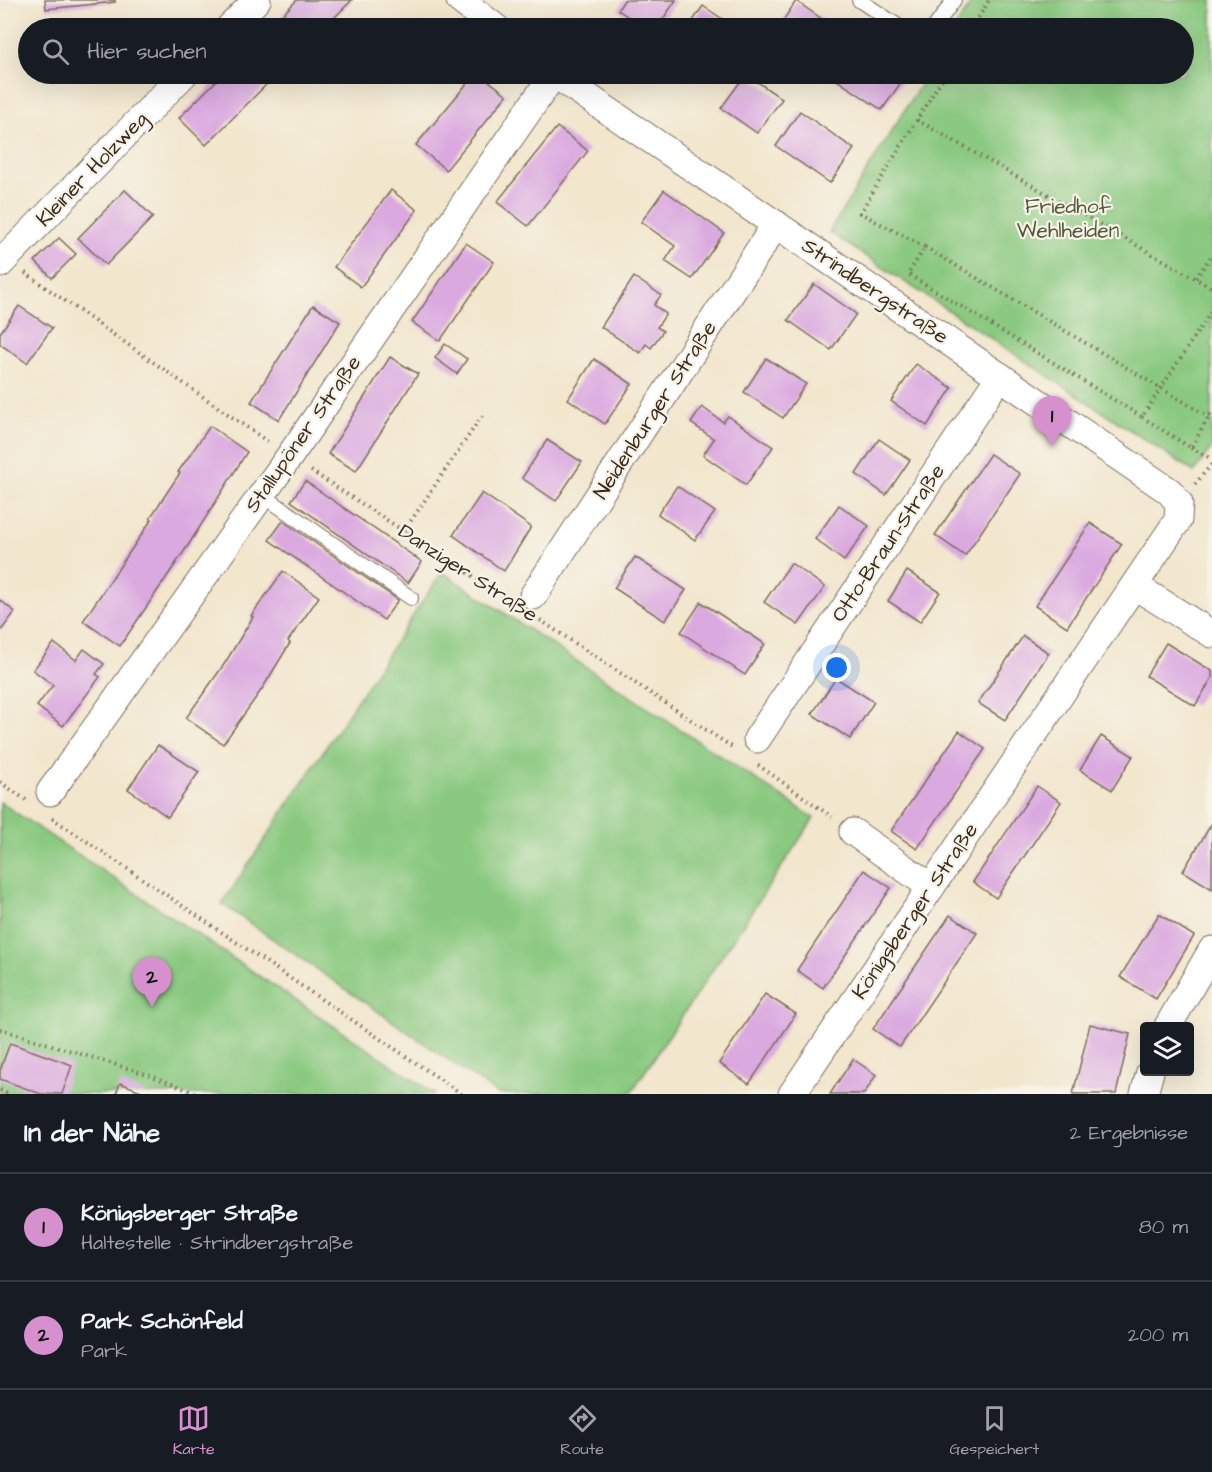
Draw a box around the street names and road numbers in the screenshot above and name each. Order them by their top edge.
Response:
street label: Kleiner Holzweg [30,105,156,234]
street label: Strindbergstraße [795,231,954,353]
street label: Neidenburger Straße [586,315,725,506]
street label: Stallupöner Straße [238,350,369,519]
street label: Otto-Braun-Straße [824,458,952,628]
street label: Danziger Straße [391,517,543,631]
street label: Königsberger Straße [845,817,987,1006]

